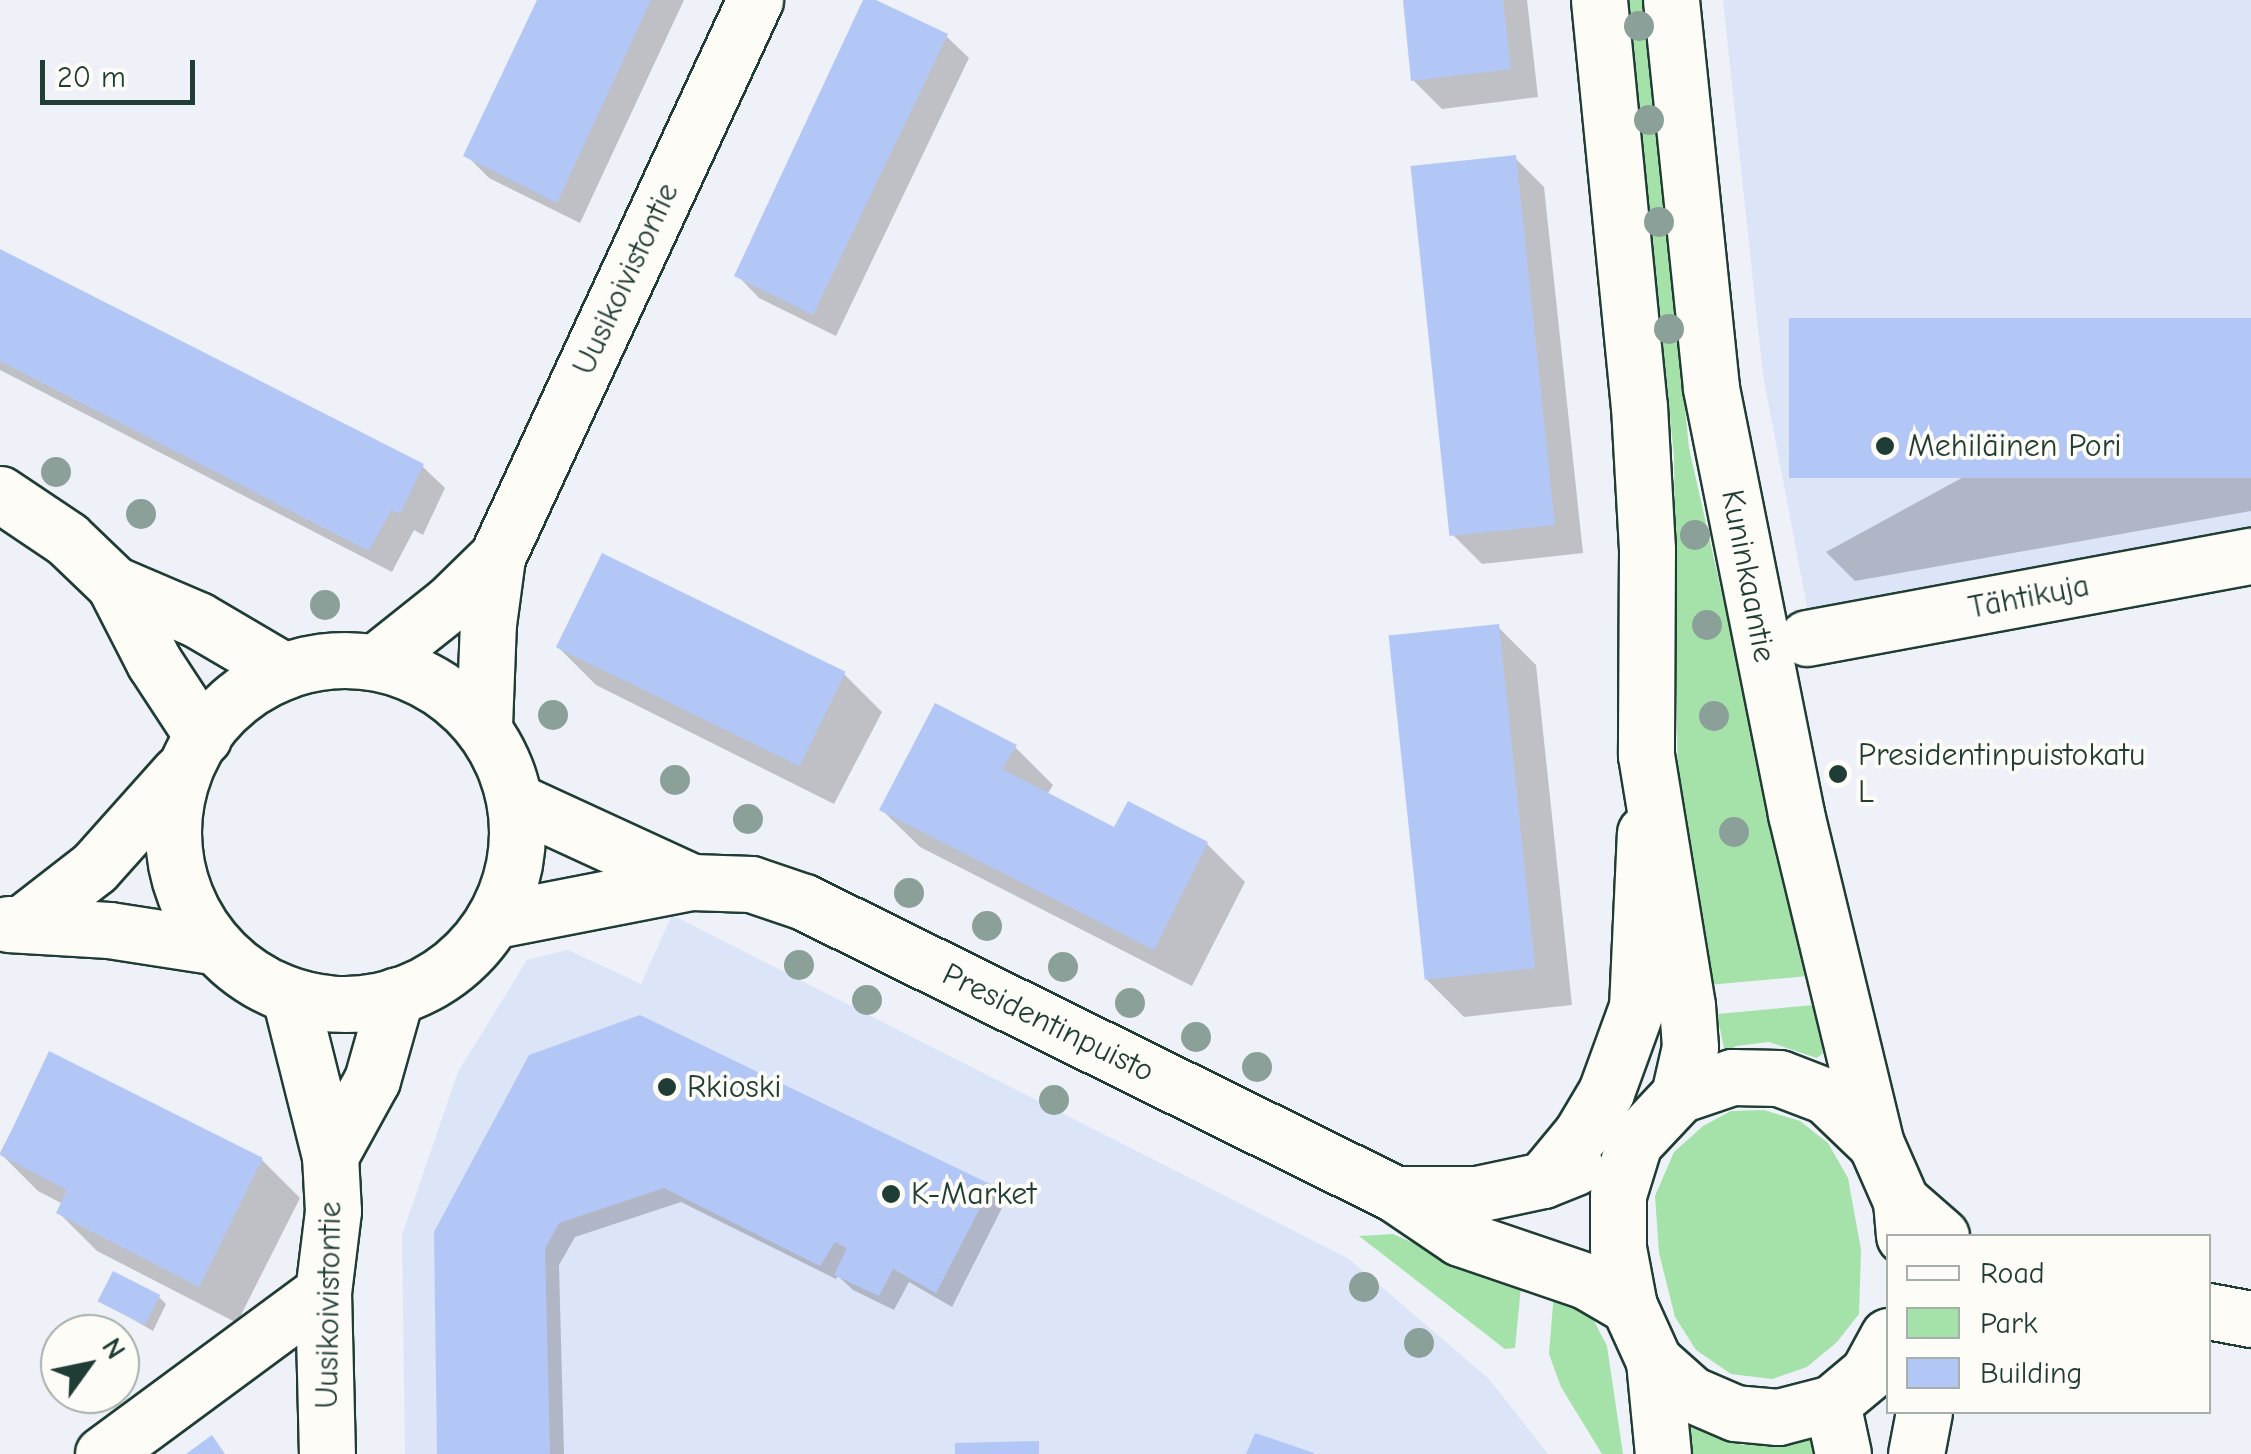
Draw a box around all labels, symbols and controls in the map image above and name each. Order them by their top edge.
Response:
scale bar [45,40,200,102]
text: 20 m [57,60,126,95]
street label: Uusikoivistontie [565,177,687,381]
place label: Mehiläinen Pori [1908,427,2122,465]
marker: Mehiläinen Pori [1872,433,1898,459]
street label: Kuninkaantie [1712,486,1784,666]
street label: Tähtikuja [1965,567,2093,627]
place label: Presidentinpuistokatu L [1858,737,2145,812]
marker: Presidentinpuistokatu L [1827,763,1849,785]
street label: Presidentinpuisto [936,955,1160,1091]
place label: Rkioski [687,1068,782,1106]
marker: Rkioski [656,1076,678,1098]
place label: K-Market [911,1175,1037,1213]
marker: K-Market [880,1183,902,1205]
street label: Uusikoivistontie [308,1201,350,1409]
legend [1886,1234,2211,1414]
text: Road [1980,1256,2045,1291]
text: Park [1980,1306,2037,1341]
north arrow [40,1314,140,1414]
text: N [95,1332,132,1365]
text: Building [1980,1356,2083,1391]

